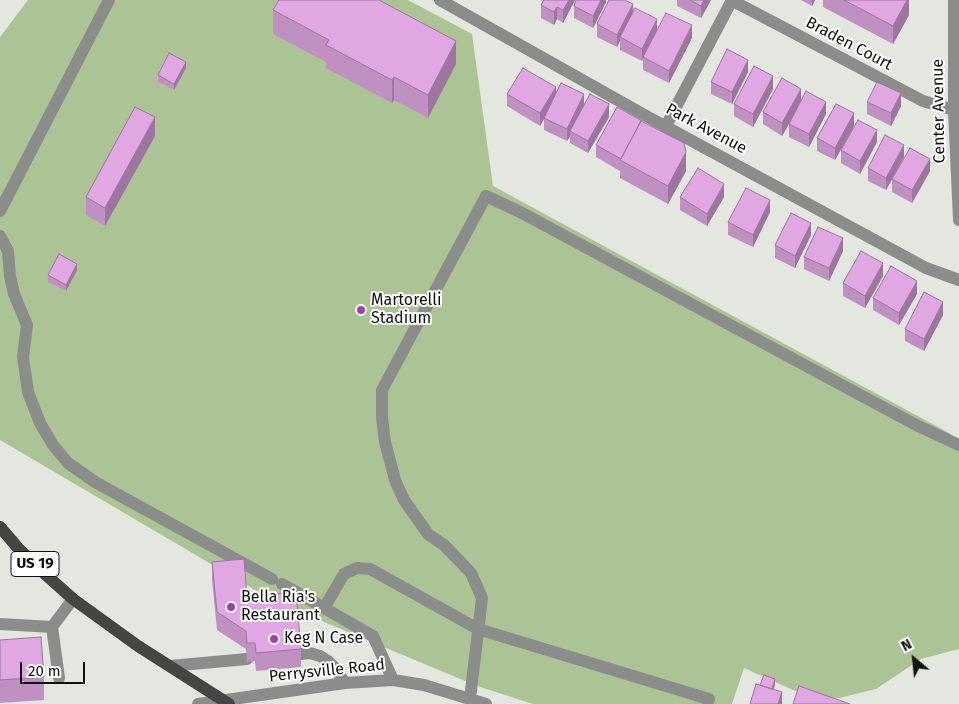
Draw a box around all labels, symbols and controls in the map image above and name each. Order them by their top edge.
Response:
street label: Braden Court [802,13,896,75]
street label: Center Avenue [928,59,950,163]
street label: Park Avenue [662,100,750,158]
place label: Martorelli Stadium [371,291,442,329]
marker: Martorelli Stadium [355,304,367,316]
road number: US 19 [11,552,59,576]
place label: Bella Ria's Restaurant [241,588,320,626]
marker: Bella Ria's Restaurant [225,601,237,613]
place label: Keg N Case [284,629,363,649]
marker: Keg N Case [268,633,280,645]
north arrow [889,634,939,684]
text: N [899,636,915,655]
scale bar [22,652,88,684]
street label: Perrysville Road [268,655,386,687]
text: 20 m [28,662,61,680]

